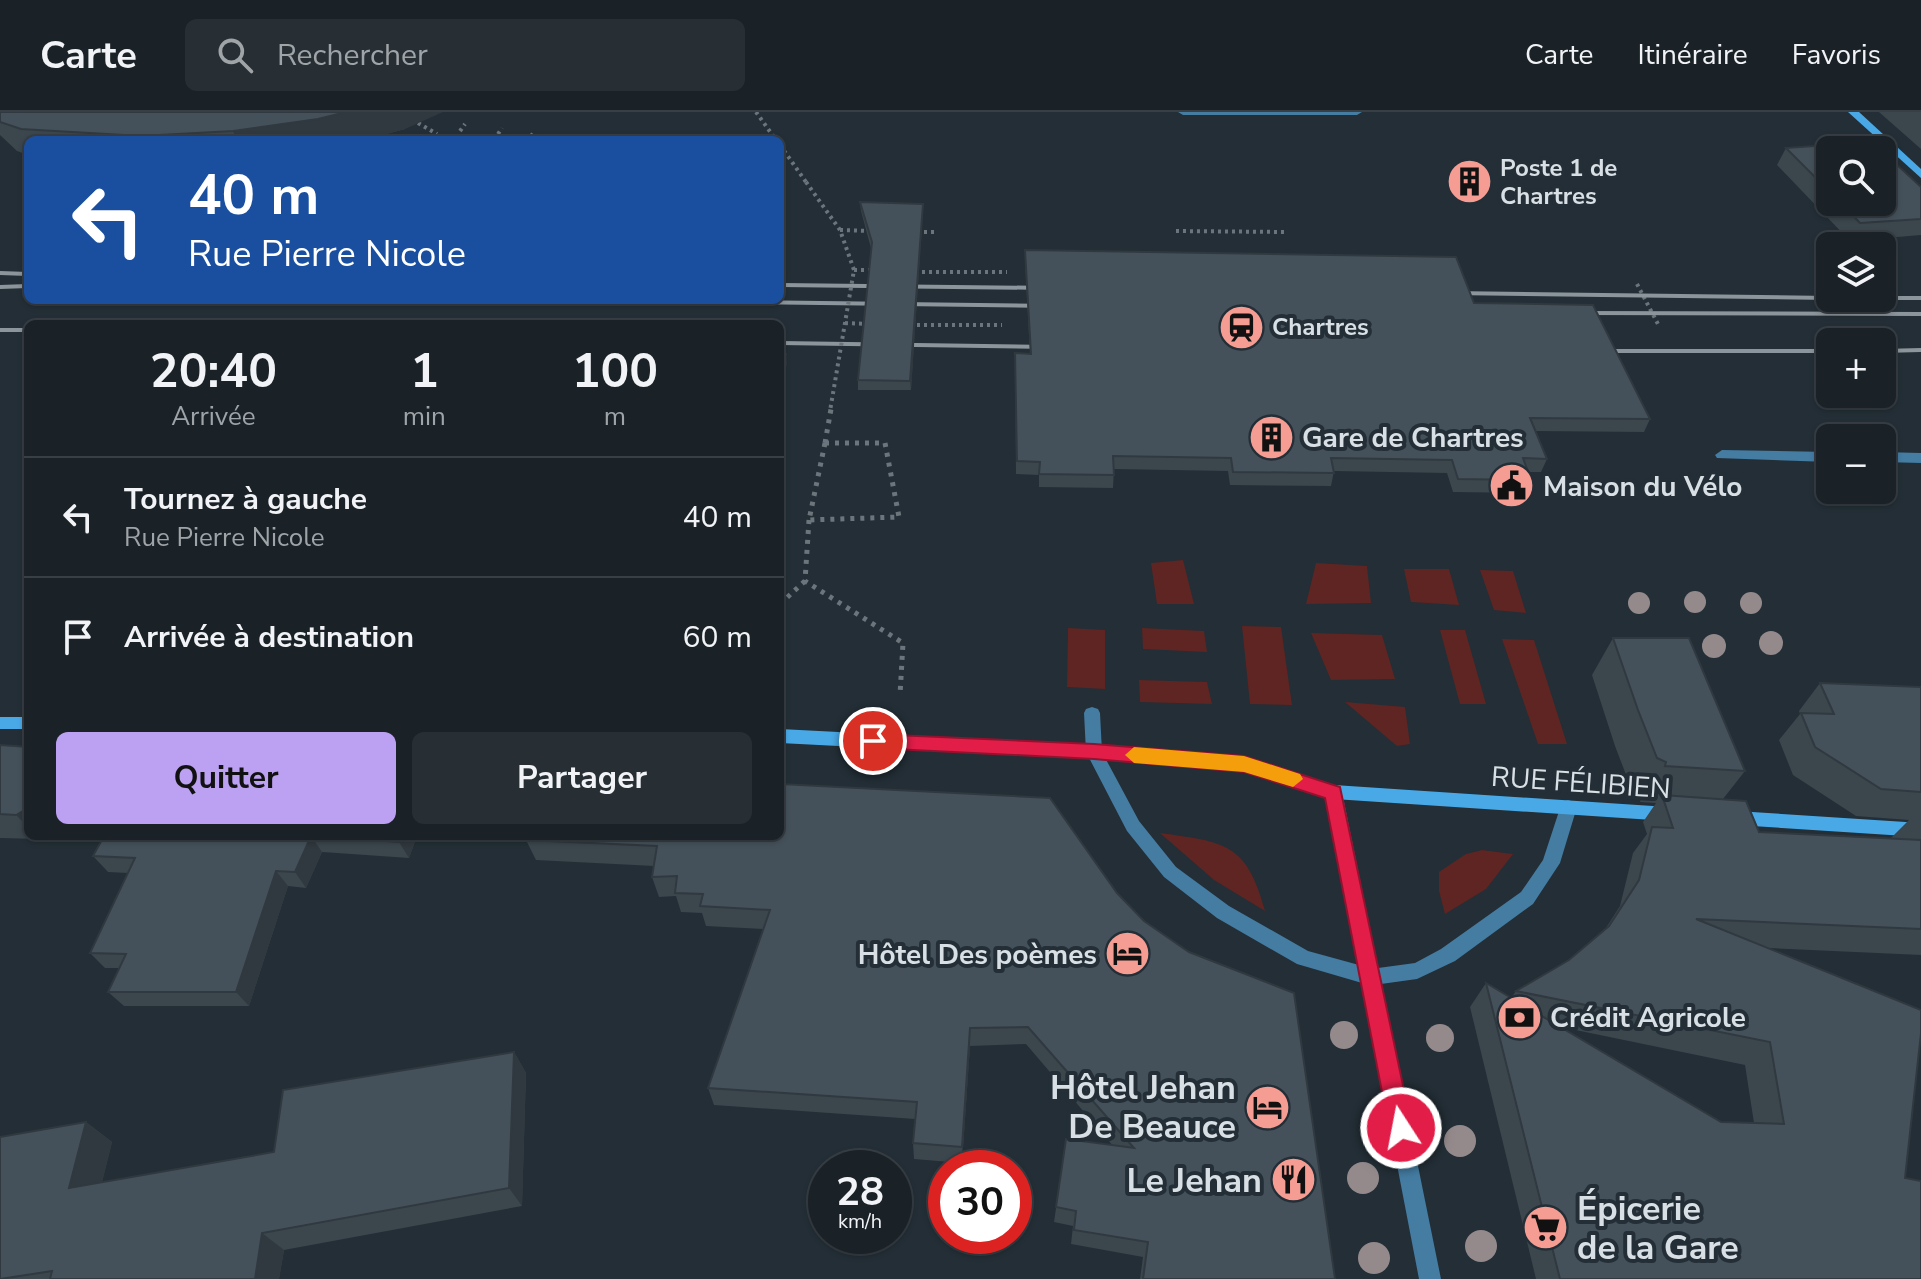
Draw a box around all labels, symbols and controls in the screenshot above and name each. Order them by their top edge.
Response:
search box [185,19,745,91]
text: Carte [40,30,137,81]
icon: search [213,33,257,77]
text: Rechercher [277,35,428,76]
text: Carte [1525,36,1594,74]
text: Itinéraire [1638,36,1748,74]
text: Favoris [1792,36,1881,74]
map controls [1816,136,1896,504]
button: search [1816,136,1896,216]
place label: Poste 1 de Chartres [1500,152,1617,212]
text: 40 m [188,157,319,234]
building icon: Poste 1 de Chartres [1445,158,1493,206]
icon: left [56,168,160,272]
text: Rue Pierre Nicole [188,230,466,279]
button: layers [1816,232,1896,312]
station icon: Chartres [1217,303,1265,351]
place label: Chartres [1272,311,1369,343]
button: + [1816,328,1896,408]
text: 20:40 [150,338,277,404]
text: 1 [410,338,439,404]
text: 100 [572,338,658,404]
text: Arrivée [171,399,256,434]
text: min [403,399,446,434]
text: m [604,399,626,434]
building icon: Gare de Chartres [1247,413,1295,461]
place label: Gare de Chartres [1302,419,1524,457]
button: − [1816,424,1896,504]
public building icon: Maison du Vélo [1488,462,1536,510]
place label: Maison du Vélo [1543,468,1742,506]
text: Tournez à gauche [124,479,367,520]
icon: left [56,495,100,539]
text: 40 m [683,497,752,538]
text: Rue Pierre Nicole [124,520,325,555]
icon: arrive [56,615,100,659]
text: Arrivée à destination [124,617,414,658]
text: 60 m [683,617,752,658]
pin [839,707,907,775]
icon: arrive [851,719,895,763]
button: Quitter [56,732,396,824]
button: Partager [412,732,752,824]
street label: RUE FÉLIBIEN [1490,758,1672,808]
hotel icon: Hôtel Des poèmes [1104,930,1152,978]
place label: Hôtel Des poèmes [858,936,1097,974]
bank icon: Crédit Agricole [1495,993,1543,1041]
place label: Crédit Agricole [1550,999,1746,1037]
place label: Hôtel Jehan De Beauce [1050,1065,1236,1150]
hotel icon: Hôtel Jehan De Beauce [1243,1083,1291,1131]
position arrow [1359,1086,1443,1170]
speed limit sign: 30 [928,1150,1032,1254]
restaurant icon: Le Jehan [1269,1156,1317,1204]
place label: Le Jehan [1127,1158,1262,1204]
text: 28 [836,1165,884,1219]
place label: Épicerie de la Gare [1577,1186,1739,1271]
supermarket icon: Épicerie de la Gare [1522,1204,1570,1252]
text: km/h [838,1208,882,1235]

